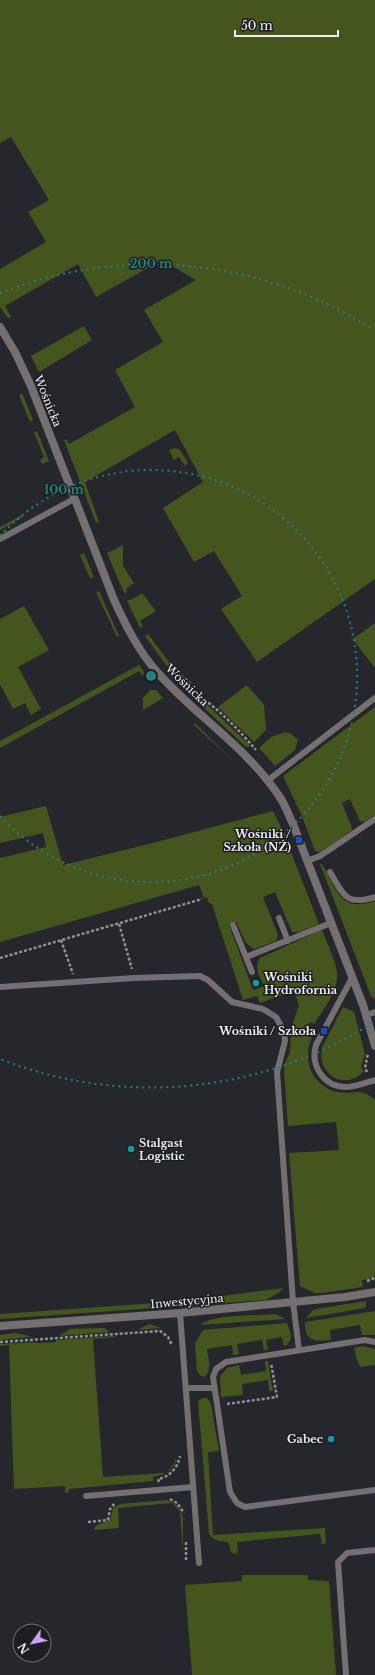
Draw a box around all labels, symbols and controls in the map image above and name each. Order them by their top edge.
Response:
scale bar [235,12,338,38]
text: 50 m [241,18,273,33]
text: 200 m [130,256,173,271]
street label: Wośnicka [31,372,65,430]
text: 100 m [44,482,85,497]
street label: Wośnicka [162,660,212,710]
centre of rings [144,669,158,683]
place label: Wośniki / Szkoła (NŻ) [223,827,291,854]
marker: Wośniki / Szkoła (NŻ) [294,835,304,845]
place label: Wośniki Hydrofornia [263,970,338,997]
marker: Wośniki Hydrofornia [251,978,261,988]
place label: Wośniki / Szkoła [218,1024,317,1038]
marker: Wośniki / Szkoła [319,1026,329,1036]
place label: Stalgast Logistic [139,1136,185,1163]
marker: Stalgast Logistic [126,1144,136,1154]
street label: Inwestycyjna [150,1291,225,1311]
place label: Gabec [287,1432,323,1446]
marker: Gabec [326,1434,336,1444]
north arrow [12,1623,52,1663]
text: N [15,1640,32,1657]

